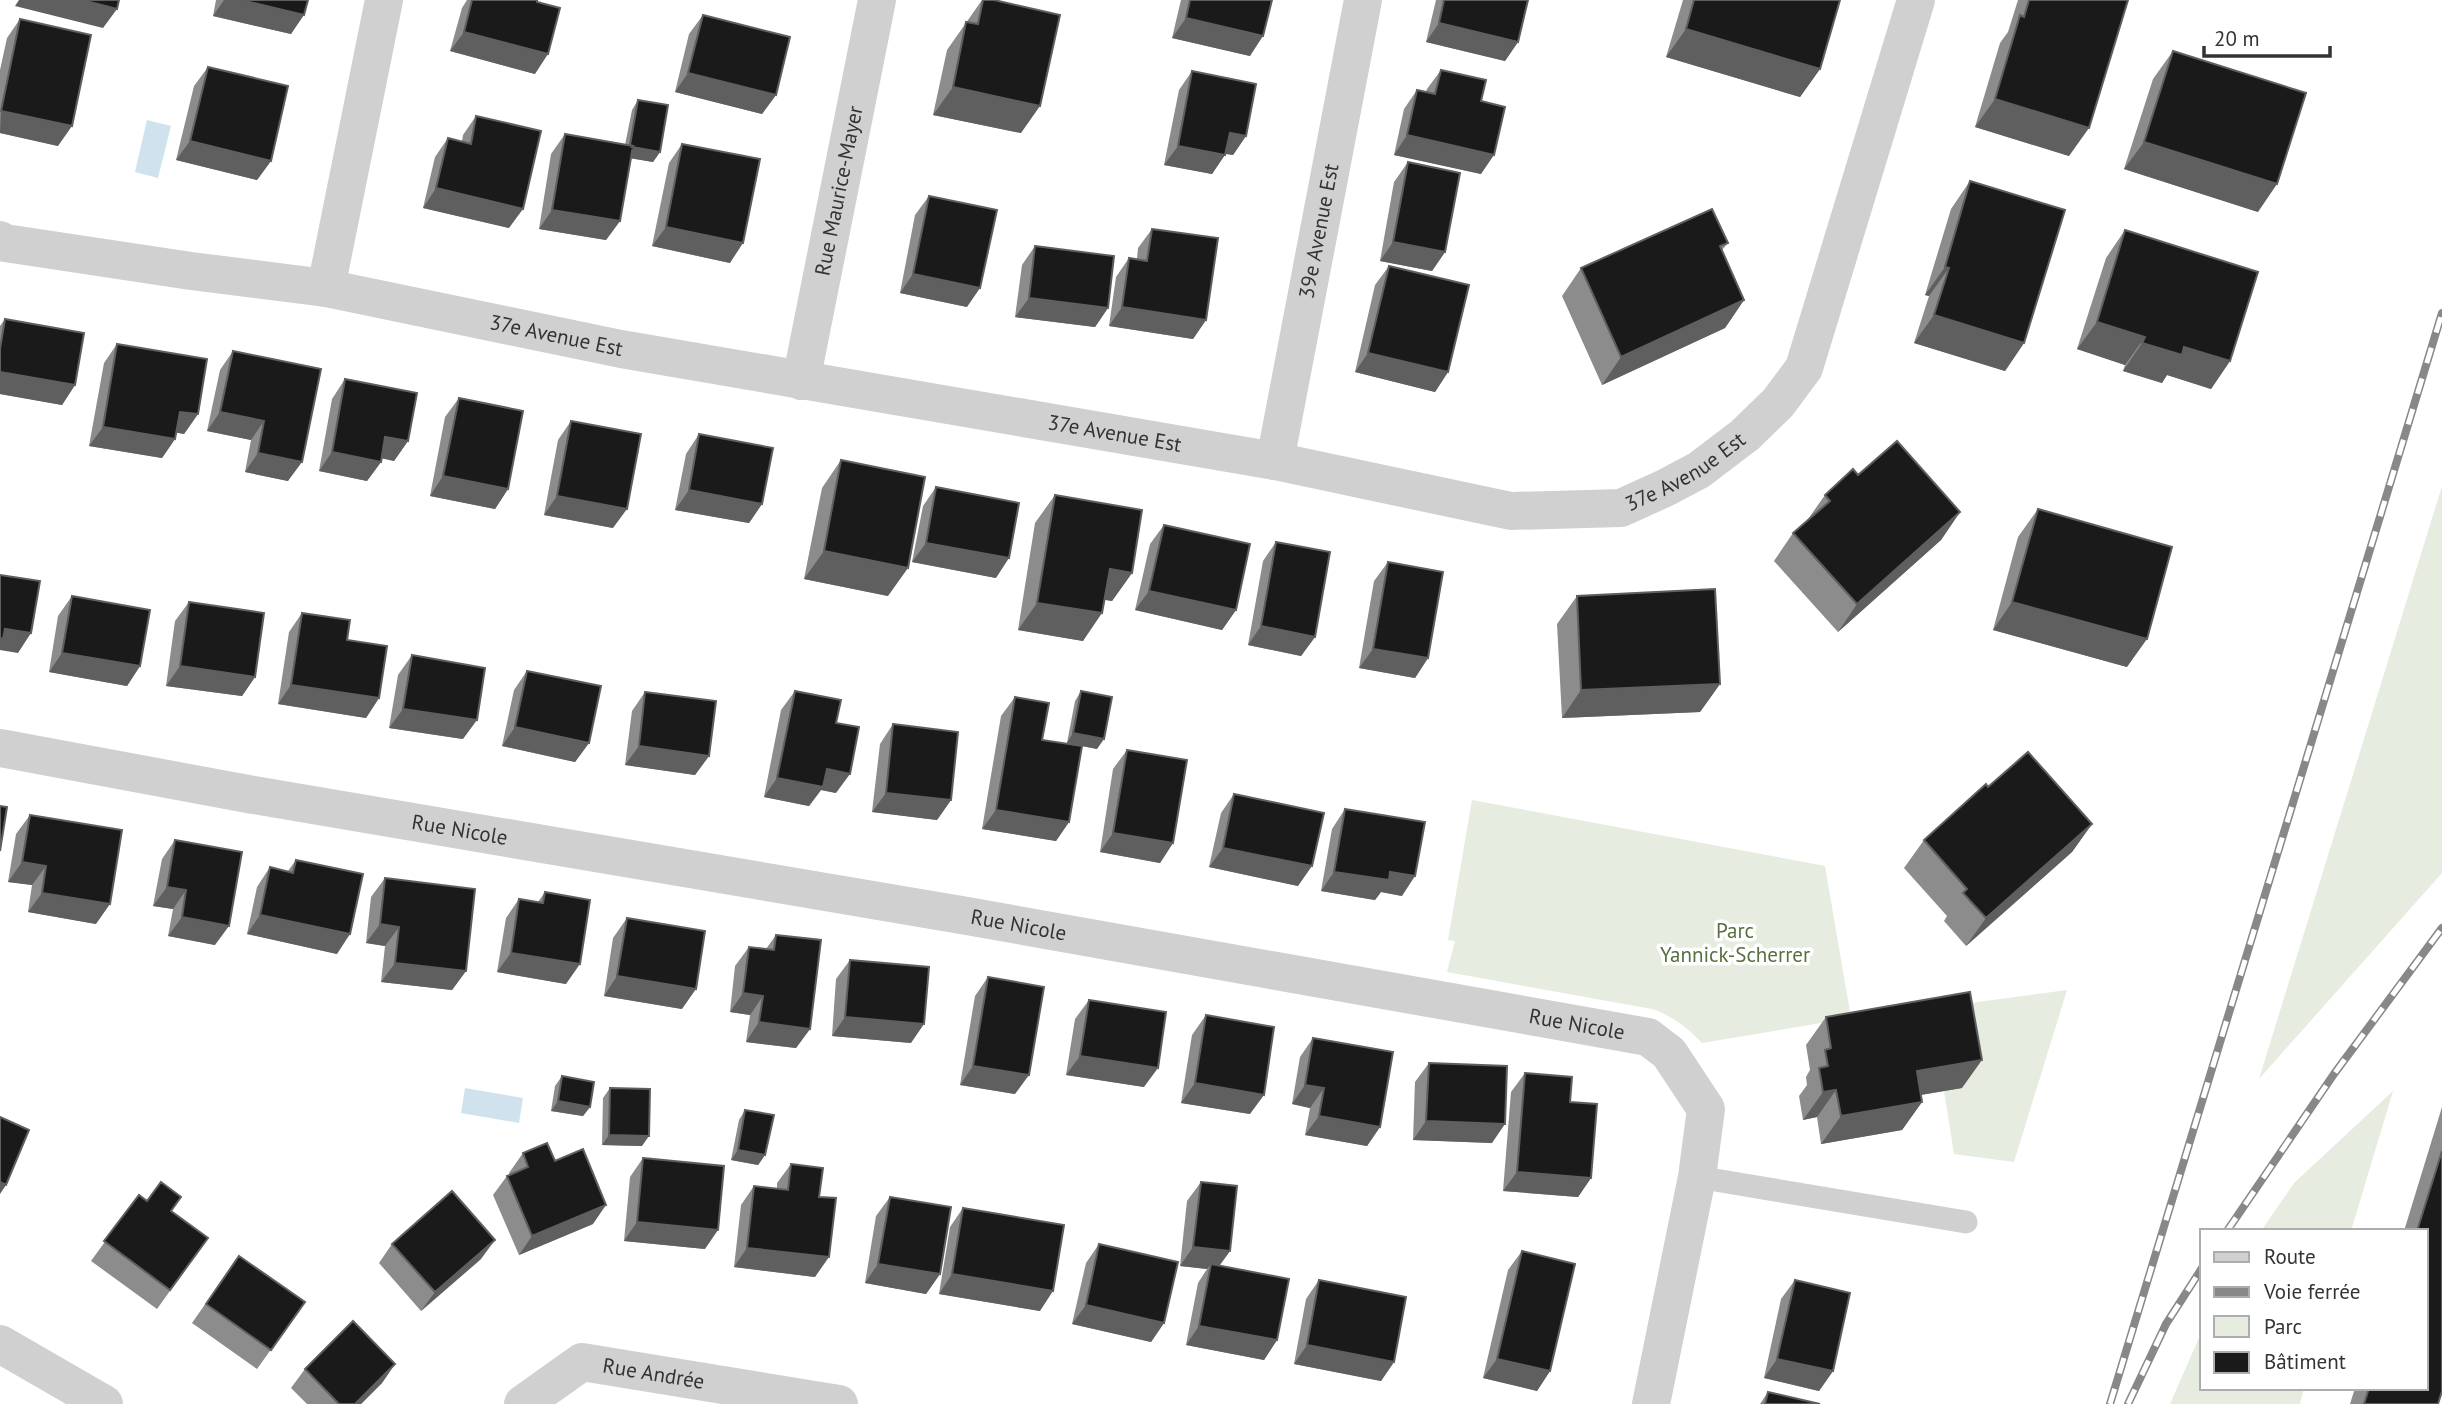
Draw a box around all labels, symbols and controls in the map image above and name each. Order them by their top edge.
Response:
scale bar [2204,14,2330,58]
text: 20 m [2214,25,2260,52]
street label: Rue Maurice-Mayer [808,103,869,278]
street label: 39e Avenue Est [1292,161,1344,301]
street label: 37e Avenue Est [487,308,625,362]
street label: 37e Avenue Est [1046,408,1184,458]
street label: 37e Avenue Est [1621,426,1751,517]
street label: Rue Nicole [410,808,510,851]
street label: Rue Nicole [969,903,1069,946]
park label: Parc Yannick-Scherrer [1660,917,1810,968]
street label: Rue Nicole [1527,1002,1627,1046]
legend [2200,1229,2428,1390]
text: Route [2264,1243,2316,1270]
text: Voie ferrée [2263,1278,2360,1305]
text: Parc [2264,1313,2302,1340]
text: Bâtiment [2264,1348,2346,1375]
street label: Rue Andrée [601,1352,707,1395]

